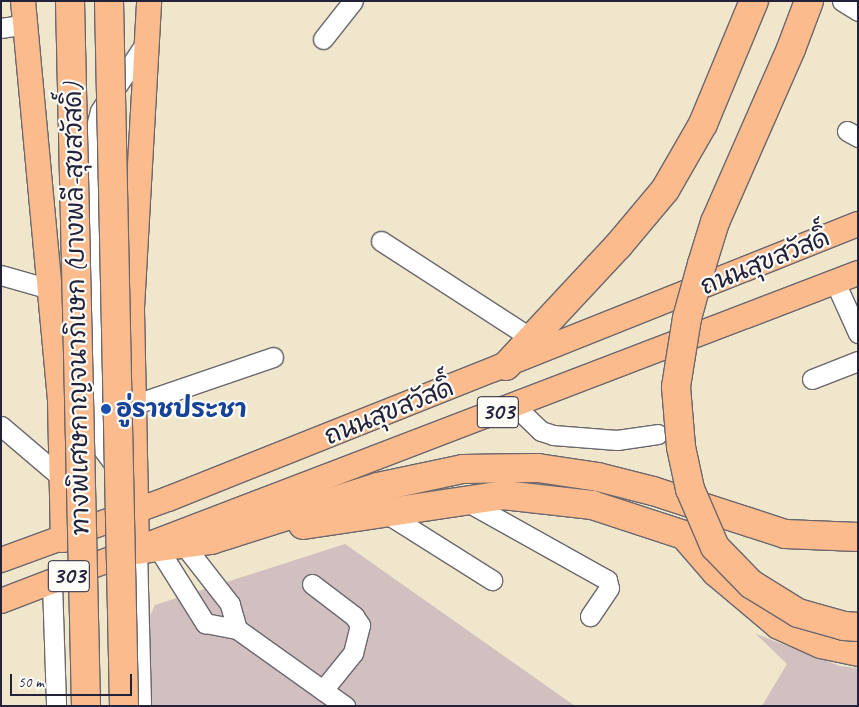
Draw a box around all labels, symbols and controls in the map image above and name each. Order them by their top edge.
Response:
street label: ทางพิเศษกาญจนาภิเษก (บางพลี-สุขสวัสดิ์) [58,82,96,536]
street label: ถนนสุขสวัสดิ์ [696,223,834,301]
street label: ถนนสุขสวัสดิ์ [320,373,458,451]
road number: 303 [477,391,519,434]
place label: อู่ราชประชา [116,394,246,424]
marker: อู่ราชประชา [100,403,112,415]
road number: 303 [48,554,90,598]
scale bar [12,664,135,696]
text: 50 m [18,673,44,692]

